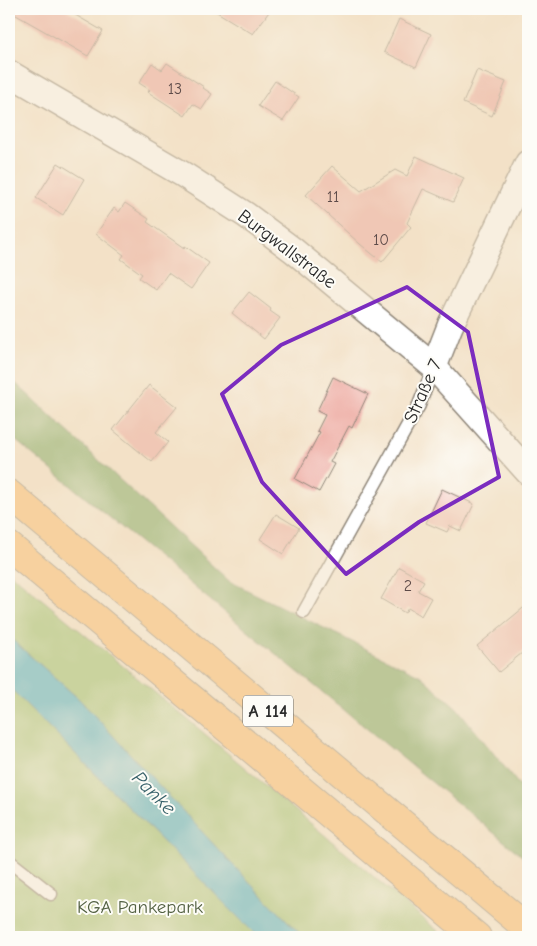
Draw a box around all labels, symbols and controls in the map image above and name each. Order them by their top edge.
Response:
house number: 13 [168,80,182,98]
house number: 11 [327,188,339,206]
street label: Burgwallstraße [233,205,341,293]
house number: 10 [373,231,389,249]
street label: Straße 7 [399,356,447,426]
house number: 2 [404,577,412,595]
road number: A 114 [243,696,293,726]
water label: Panke [127,766,181,820]
park label: KGA Pankepark [77,896,204,918]

